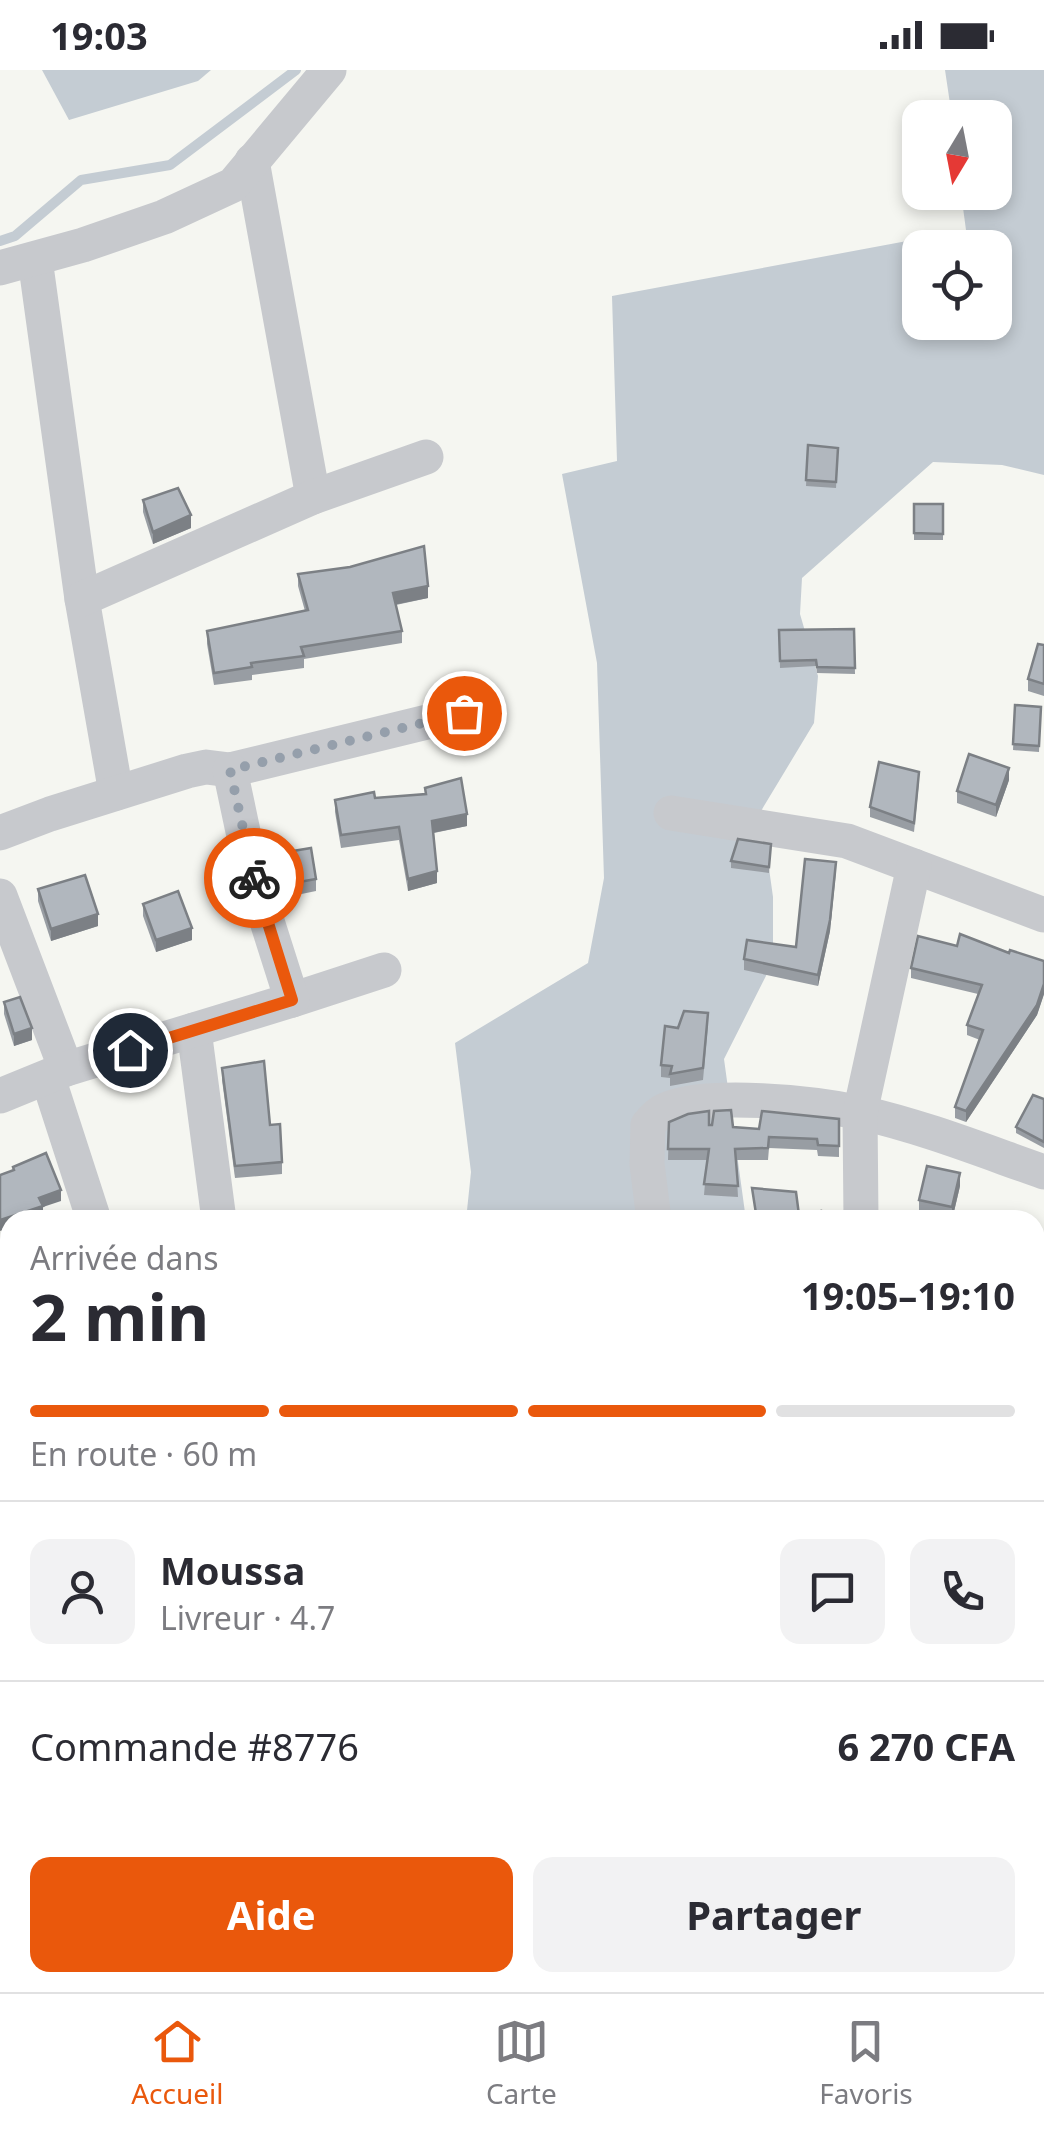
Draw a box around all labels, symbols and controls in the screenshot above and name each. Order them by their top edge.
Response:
text: 19:03 [50,9,148,61]
north arrow [902,100,1012,210]
map controls [902,100,1012,340]
button: locate [902,230,1012,340]
pin [422,671,507,756]
icon: bag [437,686,492,741]
courier [204,828,304,928]
icon: bike [227,851,282,906]
pin [88,1008,173,1093]
icon: home [103,1023,158,1078]
text: Arrivée dans [30,1236,219,1279]
text: 19:05–19:10 [801,1269,1015,1321]
text: 2 min [30,1272,209,1360]
text: En route · 60 m [30,1432,257,1475]
button: person [30,1539,135,1644]
button: chat [780,1539,885,1644]
button: phone [910,1539,1015,1644]
text: Moussa [160,1544,305,1596]
text: Livreur · 4.7 [160,1596,335,1639]
text: Commande #8776 [30,1720,359,1772]
text: 6 270 CFA [838,1720,1015,1772]
button: Aide [30,1857,513,1972]
button: Partager [533,1857,1015,1972]
tab: Accueil [131,2014,224,2112]
tab: Carte [486,2014,557,2112]
tab: Favoris [819,2014,913,2112]

